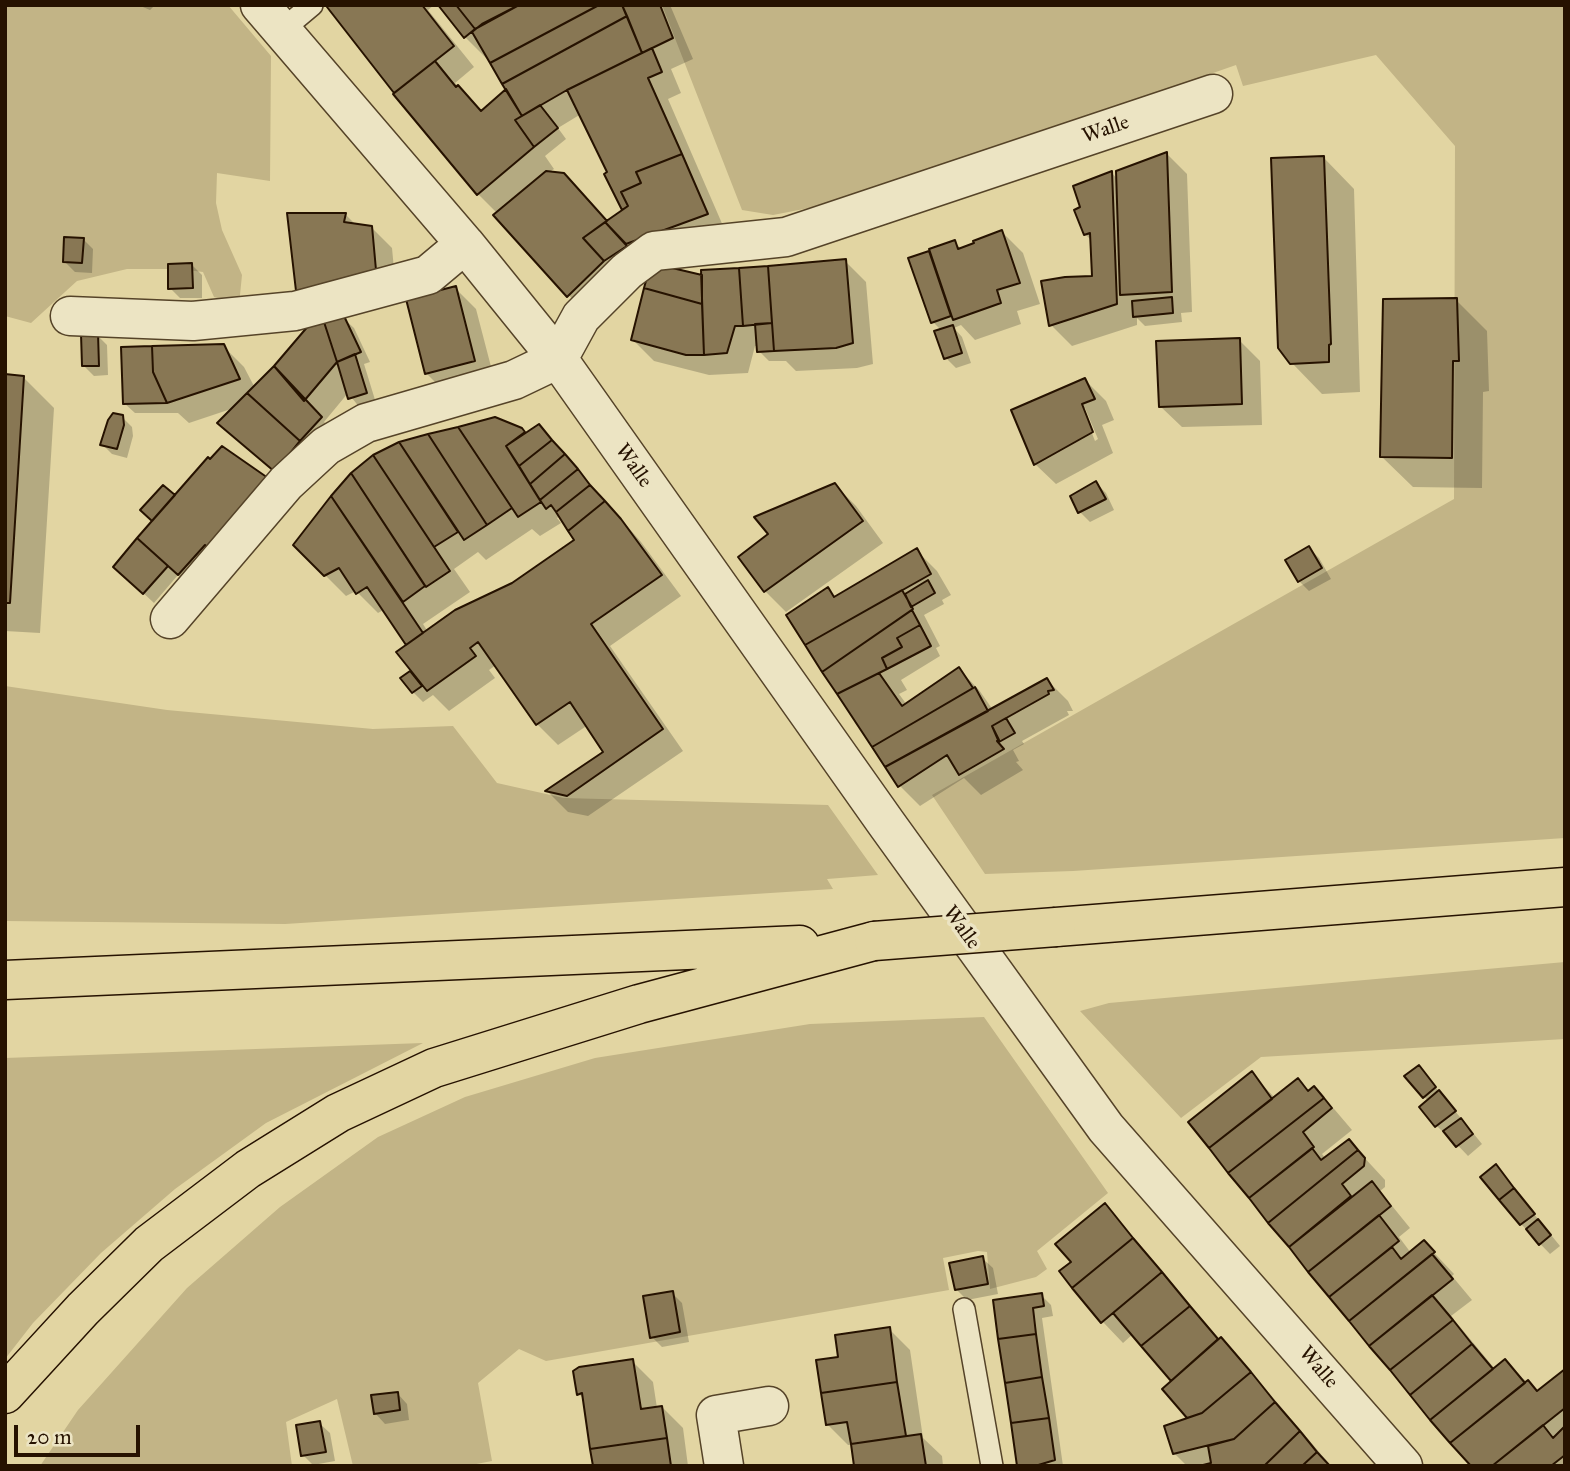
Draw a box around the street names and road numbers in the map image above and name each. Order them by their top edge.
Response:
street label: Walle [1079,110,1133,150]
street label: Walle [609,439,657,493]
street label: Walle [937,901,985,955]
street label: Walle [1293,1342,1343,1394]

